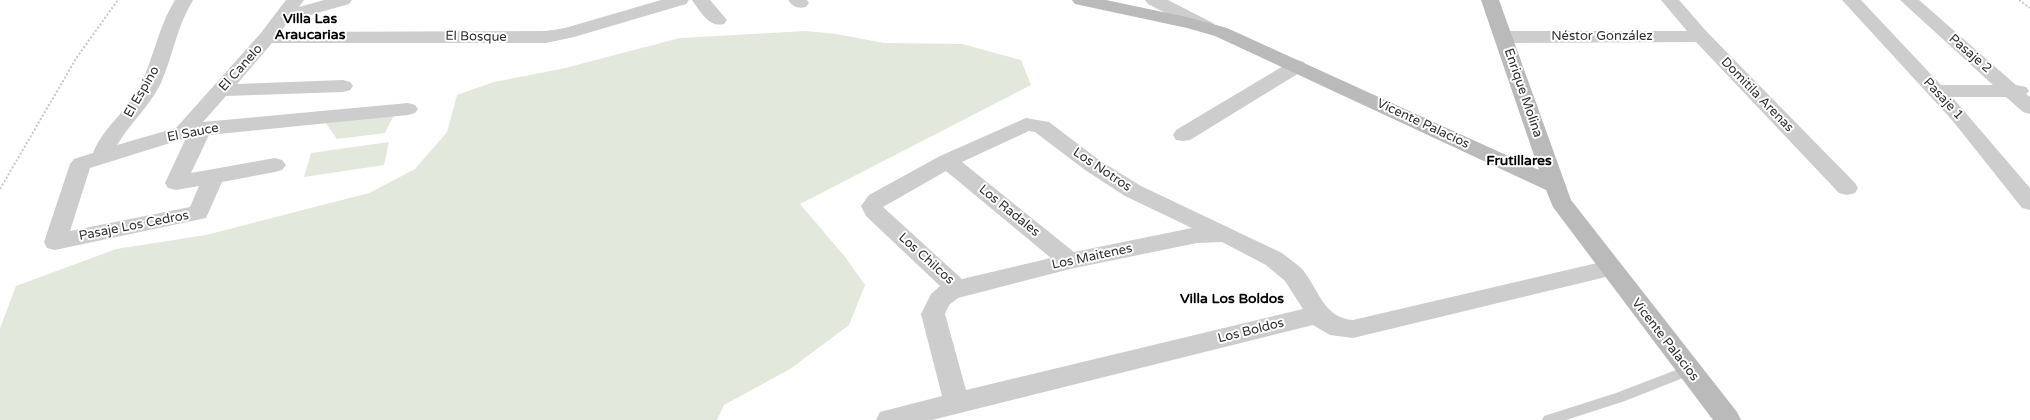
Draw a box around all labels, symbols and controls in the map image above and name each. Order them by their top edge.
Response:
district label: Villa Las Araucarias [275,11,345,44]
street label: El Bosque [445,29,507,45]
street label: Néstor González [1551,29,1653,45]
street label: Pasaje 2 [1945,31,1995,77]
street label: El Canelo [216,41,266,95]
street label: Enrique Molina [1500,46,1546,140]
street label: Domitila Arenas [1717,54,1797,136]
street label: El Espino [121,64,163,120]
street label: Pasaje 1 [1920,75,1966,123]
street label: Vicente Palacios [1374,96,1472,152]
street label: El Sauce [166,120,220,146]
street label: Los Notros [1070,145,1134,195]
district label: Frutillares [1486,153,1552,169]
street label: Los Radales [975,182,1043,240]
street label: Pasaje Los Cedros [78,208,190,244]
street label: Los Chilcos [895,230,957,288]
street label: Los Maitenes [1050,241,1134,273]
district label: Villa Los Boldos [1180,291,1284,307]
street label: Vicente Palacios [1628,296,1702,384]
street label: Los Boldos [1216,315,1286,347]

